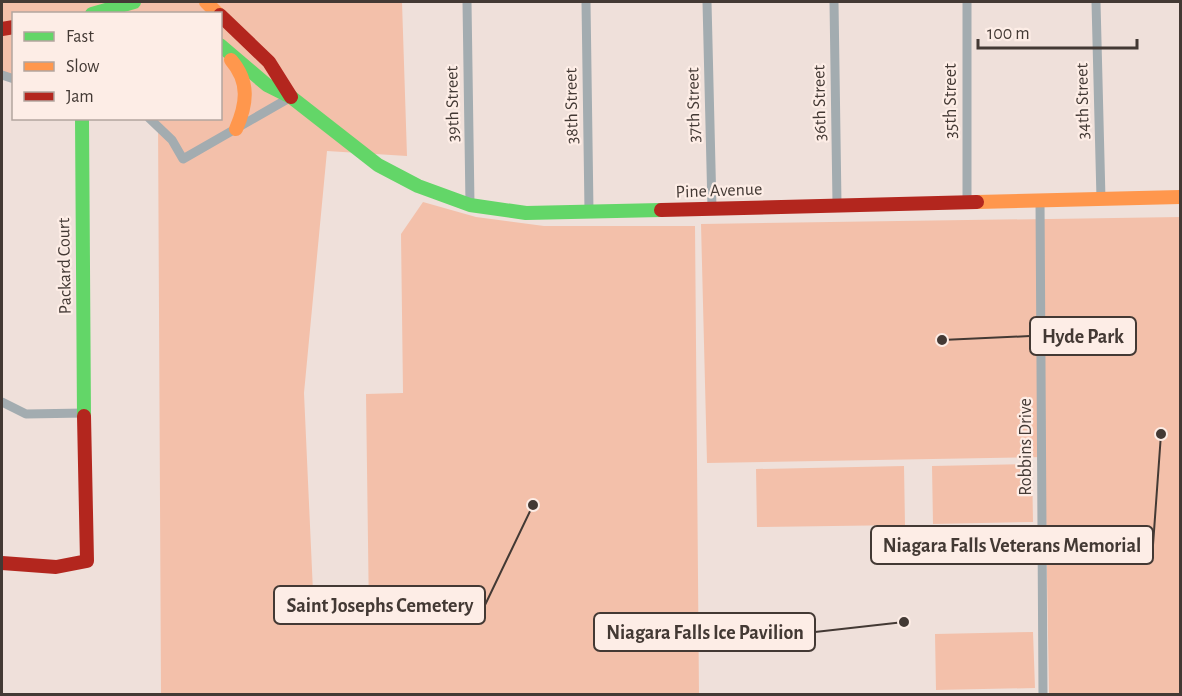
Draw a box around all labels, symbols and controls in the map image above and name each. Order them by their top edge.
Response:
legend [12,12,222,120]
scale bar [978,12,1137,50]
text: 100 m [987,25,1030,43]
text: Fast [66,28,94,46]
text: Slow [66,58,99,76]
street label: 34th Street [1073,62,1093,139]
street label: 35th Street [942,63,960,139]
street label: 36th Street [810,64,830,141]
street label: 39th Street [443,65,463,142]
street label: 38th Street [562,67,582,144]
street label: 37th Street [684,67,704,143]
text: Jam [66,88,94,106]
street label: Pine Avenue [675,180,763,202]
street label: Packard Court [55,217,75,314]
callout: Hyde Park [1030,317,1136,355]
text: Hyde Park [1042,327,1124,347]
street label: Robbins Drive [1017,398,1035,496]
callout: Niagara Falls Veterans Memorial [871,526,1153,564]
text: Niagara Falls Veterans Memorial [883,536,1141,556]
callout: Saint Josephs Cemetery [274,586,485,624]
text: Saint Josephs Cemetery [287,596,474,616]
callout: Niagara Falls Ice Pavilion [594,613,815,651]
text: Niagara Falls Ice Pavilion [606,623,804,643]

